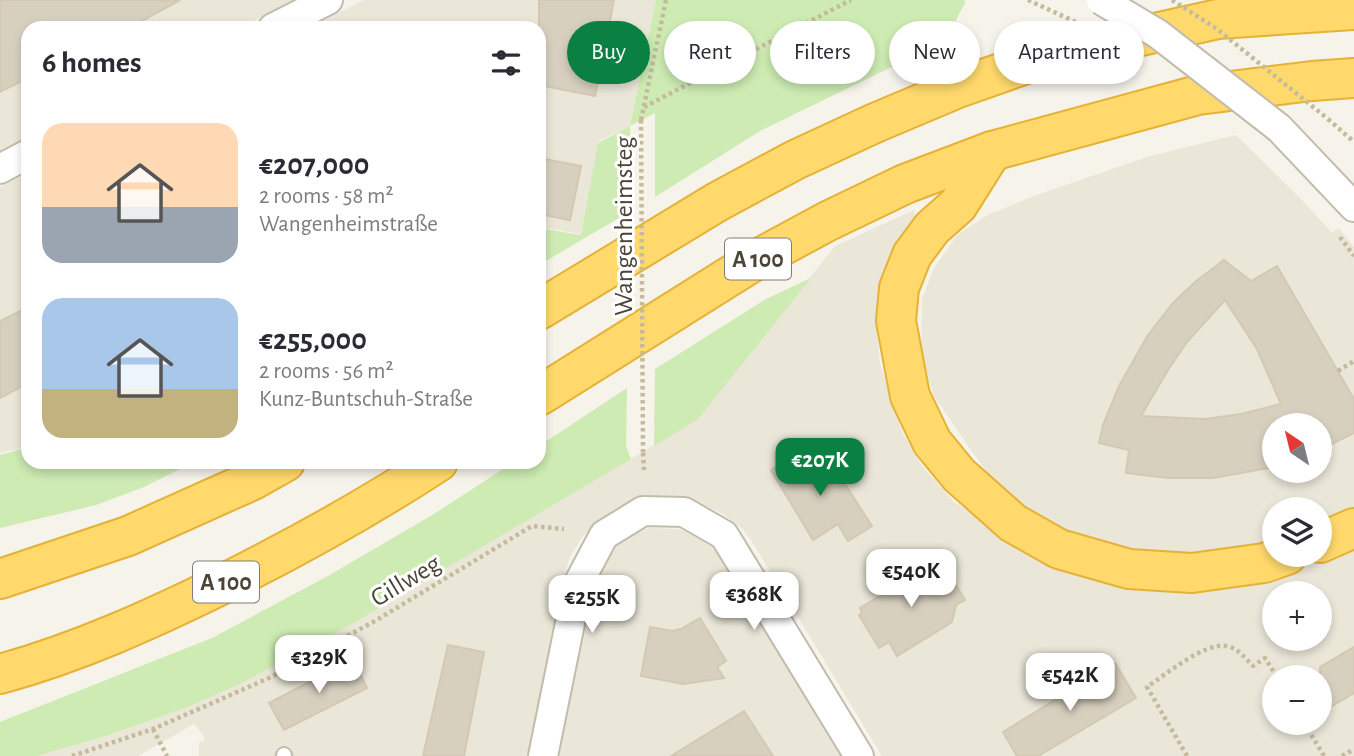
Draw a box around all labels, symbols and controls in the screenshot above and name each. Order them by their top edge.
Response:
chip: Buy [567,21,650,84]
chip: Rent [664,21,756,84]
chip: Filters [770,21,875,84]
chip: New [889,21,980,84]
chip: Apartment [994,21,1144,84]
icon: filters [487,44,525,82]
text: 6 homes [42,48,142,78]
street label: Wangenheimsteg [611,136,637,316]
text: €207,000 [259,150,370,180]
icon: home [98,151,182,235]
text: 2 rooms · 58 m² [259,185,394,208]
text: Wangenheimstraße [259,213,438,236]
road number: A 100 [725,238,791,280]
text: €255,000 [259,325,367,355]
icon: home [98,326,182,410]
text: 2 rooms · 56 m² [259,360,393,383]
text: Kunz-Buntschuh-Straße [259,388,473,411]
north arrow [1262,413,1332,483]
map controls [1262,413,1332,735]
pin: €207K [771,438,869,498]
text: €207K [792,449,848,472]
button: layers [1262,497,1332,567]
street label: Gillweg [366,550,445,612]
pin: €540K [862,550,960,609]
text: €540K [882,560,940,583]
road number: A 100 [193,562,259,602]
pin: €368K [705,572,803,632]
pin: €255K [543,576,641,635]
button: + [1262,581,1332,651]
text: €368K [726,583,782,606]
text: €255K [565,586,619,609]
pin: €329K [270,636,368,695]
text: €329K [291,646,347,669]
pin: €542K [1021,654,1119,713]
text: €542K [1042,664,1098,687]
button: − [1262,665,1332,735]

